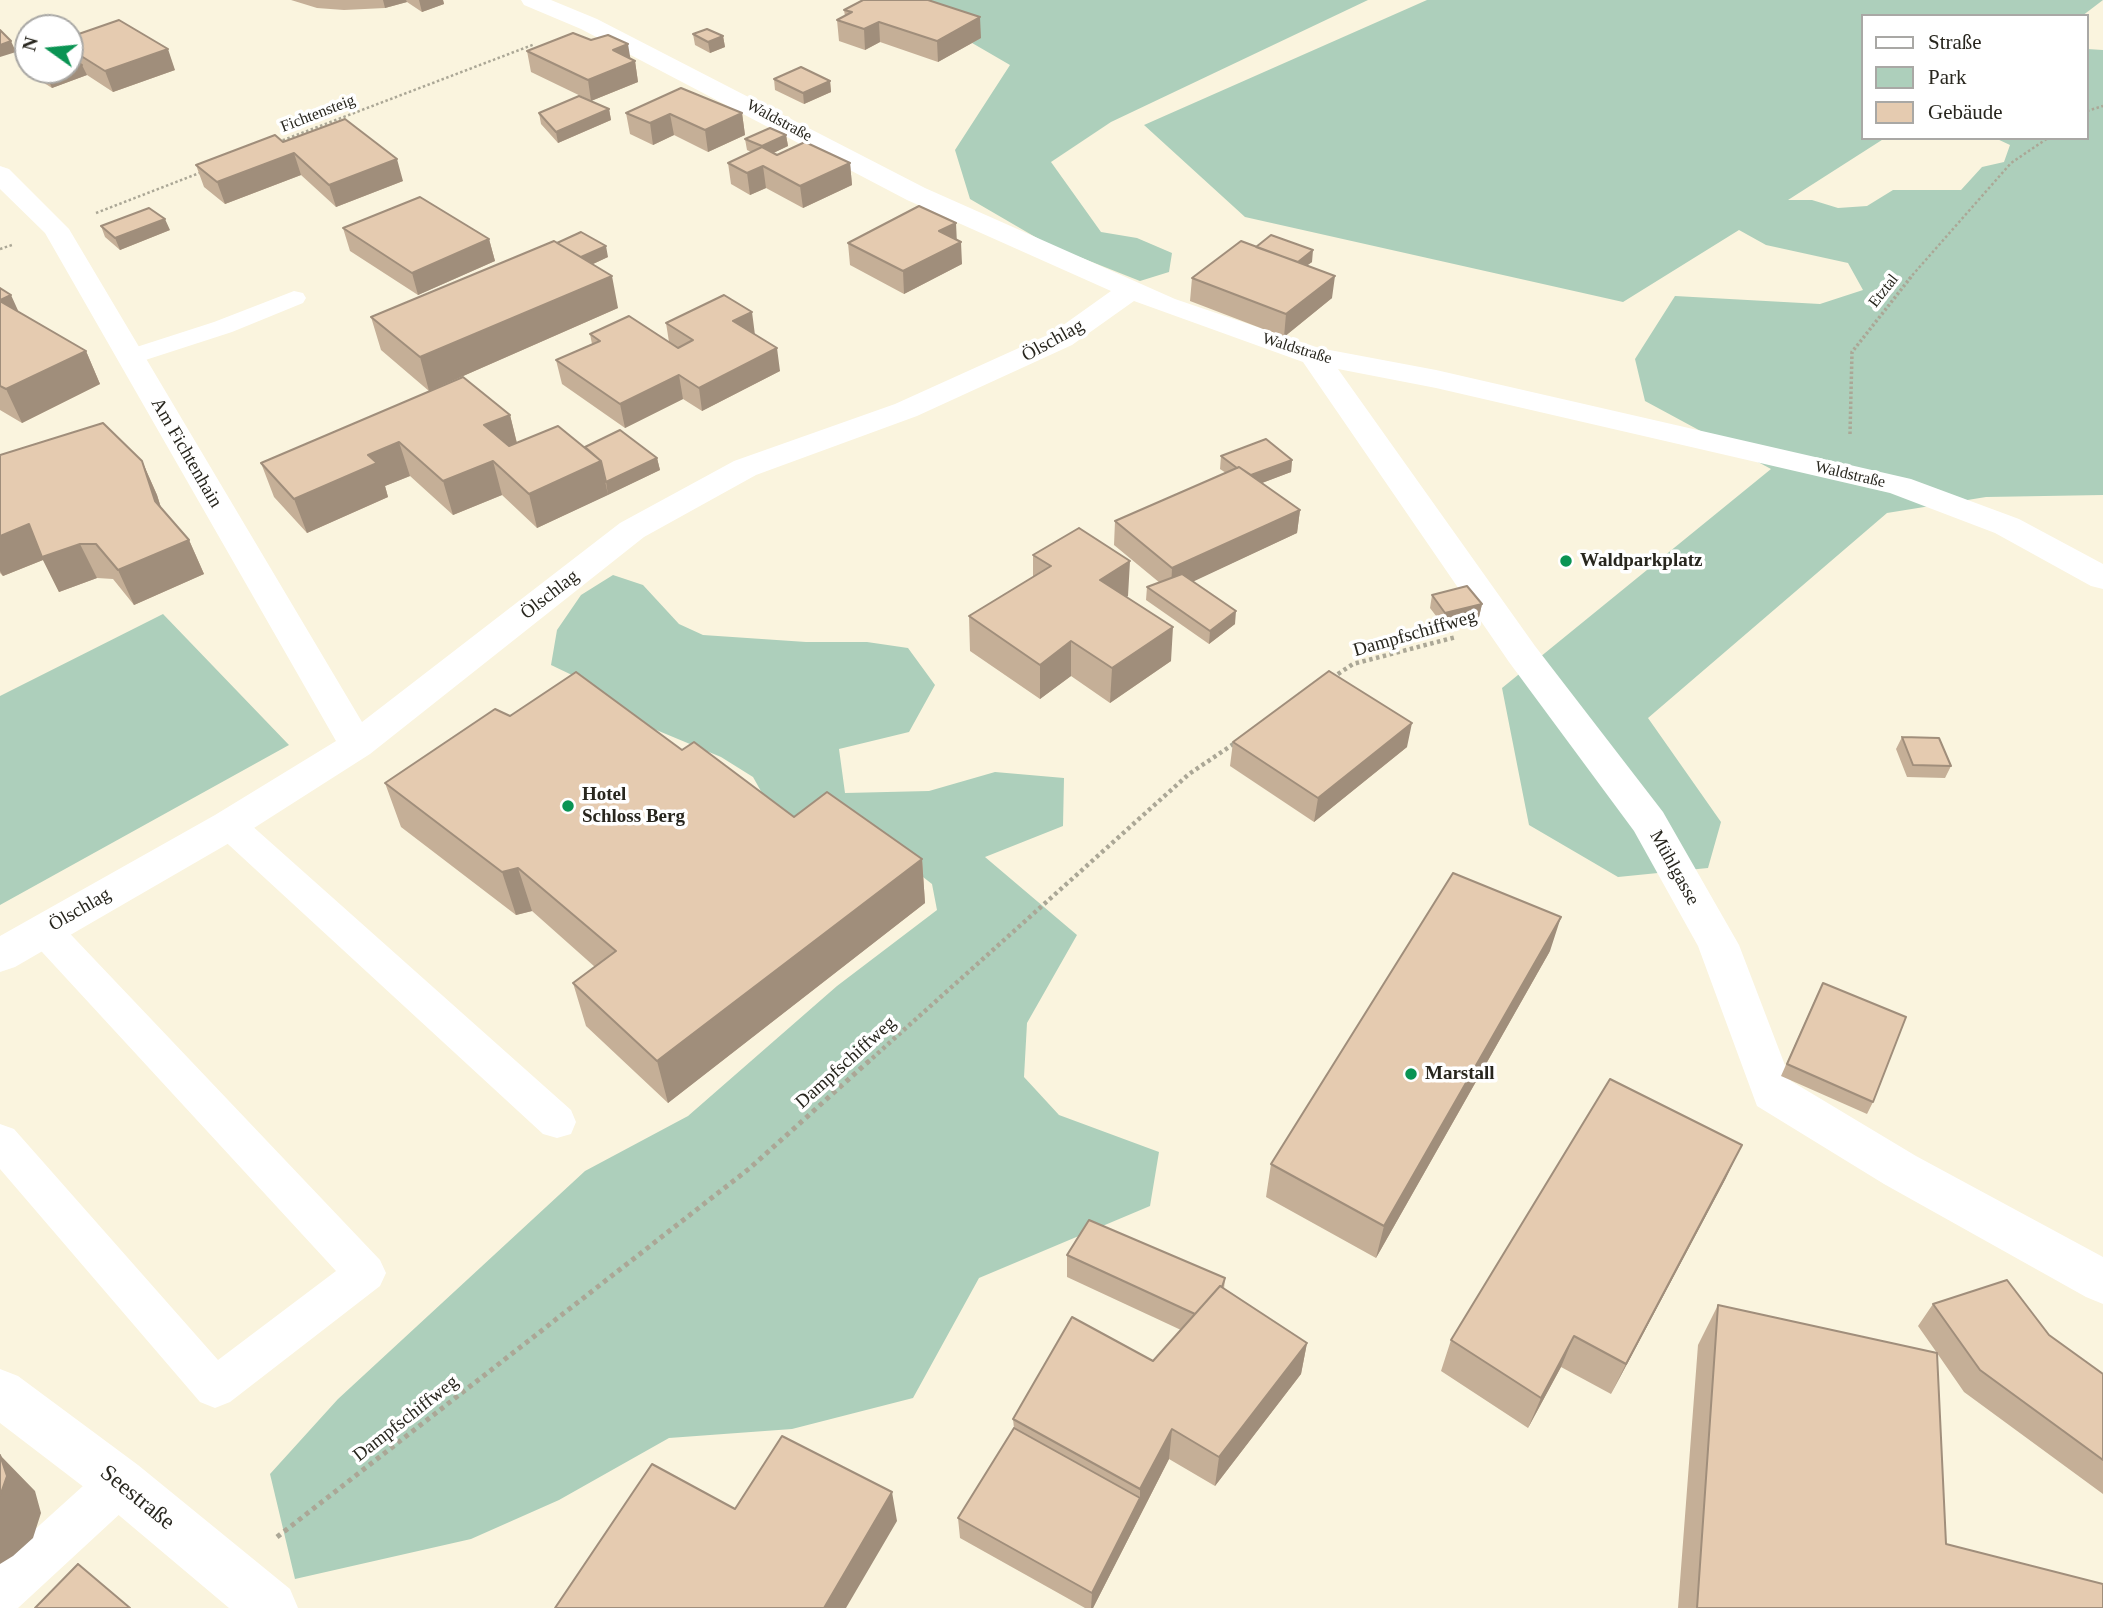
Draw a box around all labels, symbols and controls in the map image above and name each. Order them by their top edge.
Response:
north arrow [14,14,84,84]
legend [1862,14,2089,140]
text: Straße [1928,30,1982,54]
text: N [18,35,42,53]
text: Park [1928,65,1967,89]
street label: Fichtensteig [278,91,358,137]
street label: Waldstraße [743,96,815,146]
text: Gebäude [1928,100,2003,124]
street label: Etztal [1865,270,1903,312]
street label: Ölschlag [1018,315,1088,367]
street label: Waldstraße [1260,329,1334,369]
street label: Am Fichtenhain [145,394,227,512]
street label: Waldstraße [1813,458,1887,492]
place label: Waldparkplatz [1580,550,1702,572]
marker: Waldparkplatz [1558,553,1574,569]
street label: Ölschlag [516,565,584,625]
street label: Dampfschiffweg [1351,605,1479,663]
place label: Hotel Schloss Berg [582,784,685,828]
marker: Hotel Schloss Berg [560,798,576,814]
street label: Mühlgasse [1644,826,1704,910]
street label: Ölschlag [45,883,115,937]
street label: Dampfschiffweg [791,1012,901,1114]
place label: Marstall [1425,1063,1495,1085]
marker: Marstall [1403,1066,1419,1082]
street label: Dampfschiffweg [349,1371,463,1467]
street label: Seestraße [94,1460,180,1536]

